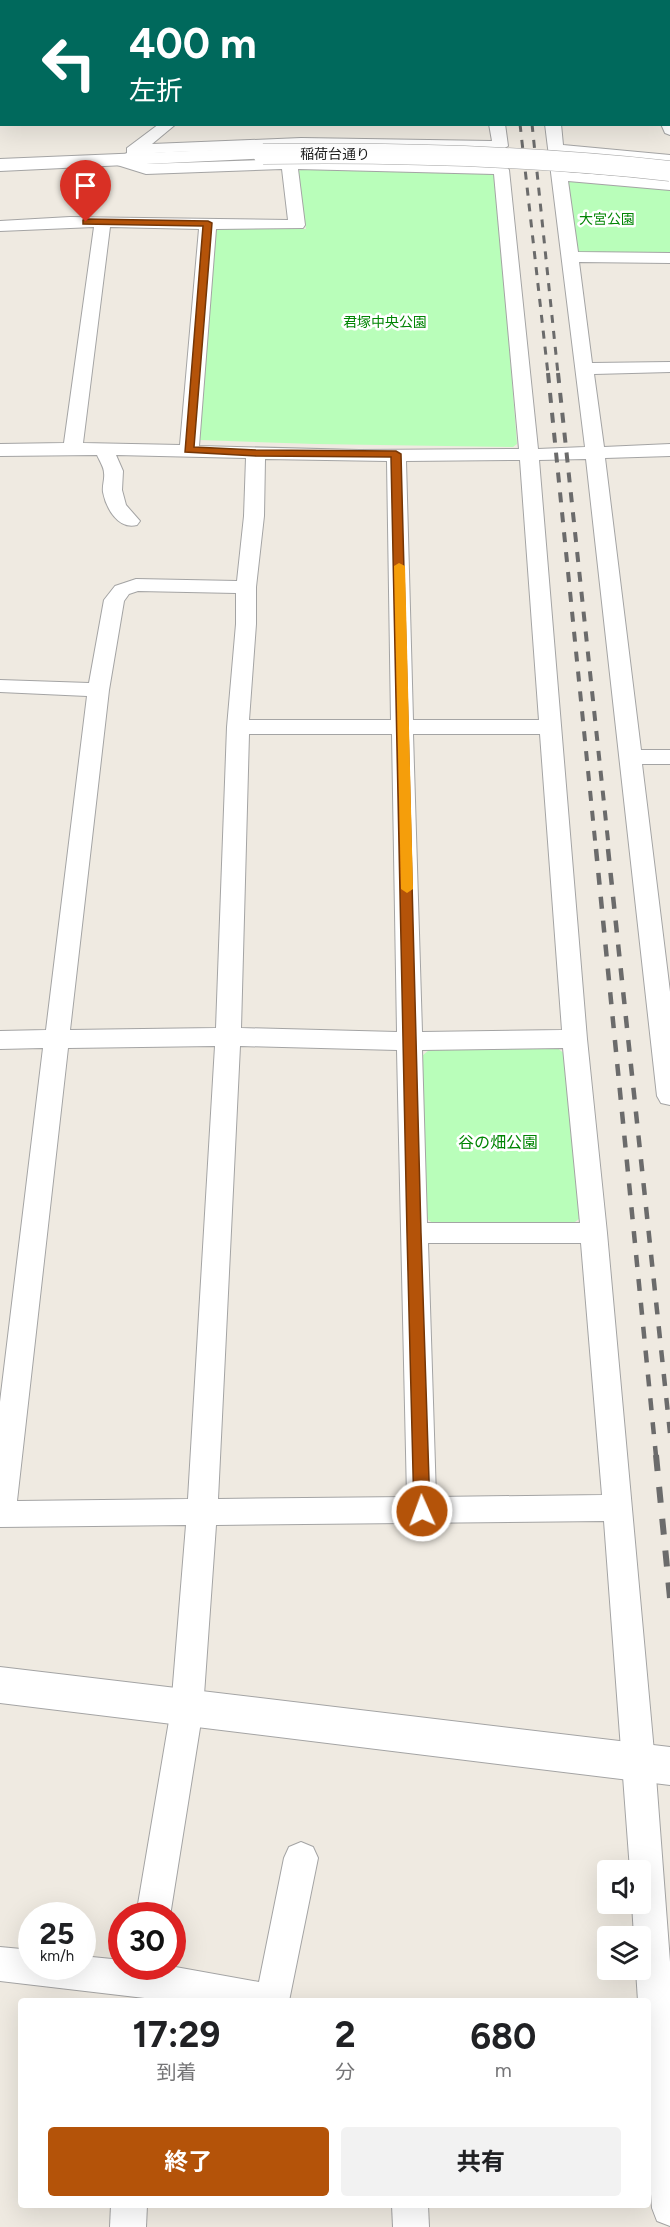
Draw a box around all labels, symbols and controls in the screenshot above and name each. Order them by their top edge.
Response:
text: 400 m [129,18,257,69]
icon: left [30,24,108,102]
text: 左折 [129,74,183,107]
street label: 稲荷台通り [300,146,370,163]
pin [60,160,111,222]
icon: arrive [69,169,102,202]
park label: 大宮公園 [579,211,635,228]
park label: 君塚中央公園 [343,314,427,331]
park label: 谷の畑公園 [458,1133,538,1152]
position arrow [390,1479,454,1543]
map controls [597,1860,651,1980]
button: sound [597,1860,651,1914]
speed limit sign: 30 [108,1902,186,1980]
text: 25 [40,1915,74,1952]
button: layers [597,1926,651,1980]
text: km/h [40,1947,74,1965]
text: 17:29 [133,2013,220,2056]
text: 2 [335,2013,356,2056]
text: 680 [470,2015,536,2058]
text: m [495,2058,512,2082]
text: 到着 [156,2060,196,2084]
text: 分 [335,2060,355,2084]
button: 終了 [48,2127,329,2196]
button: 共有 [341,2127,621,2196]

